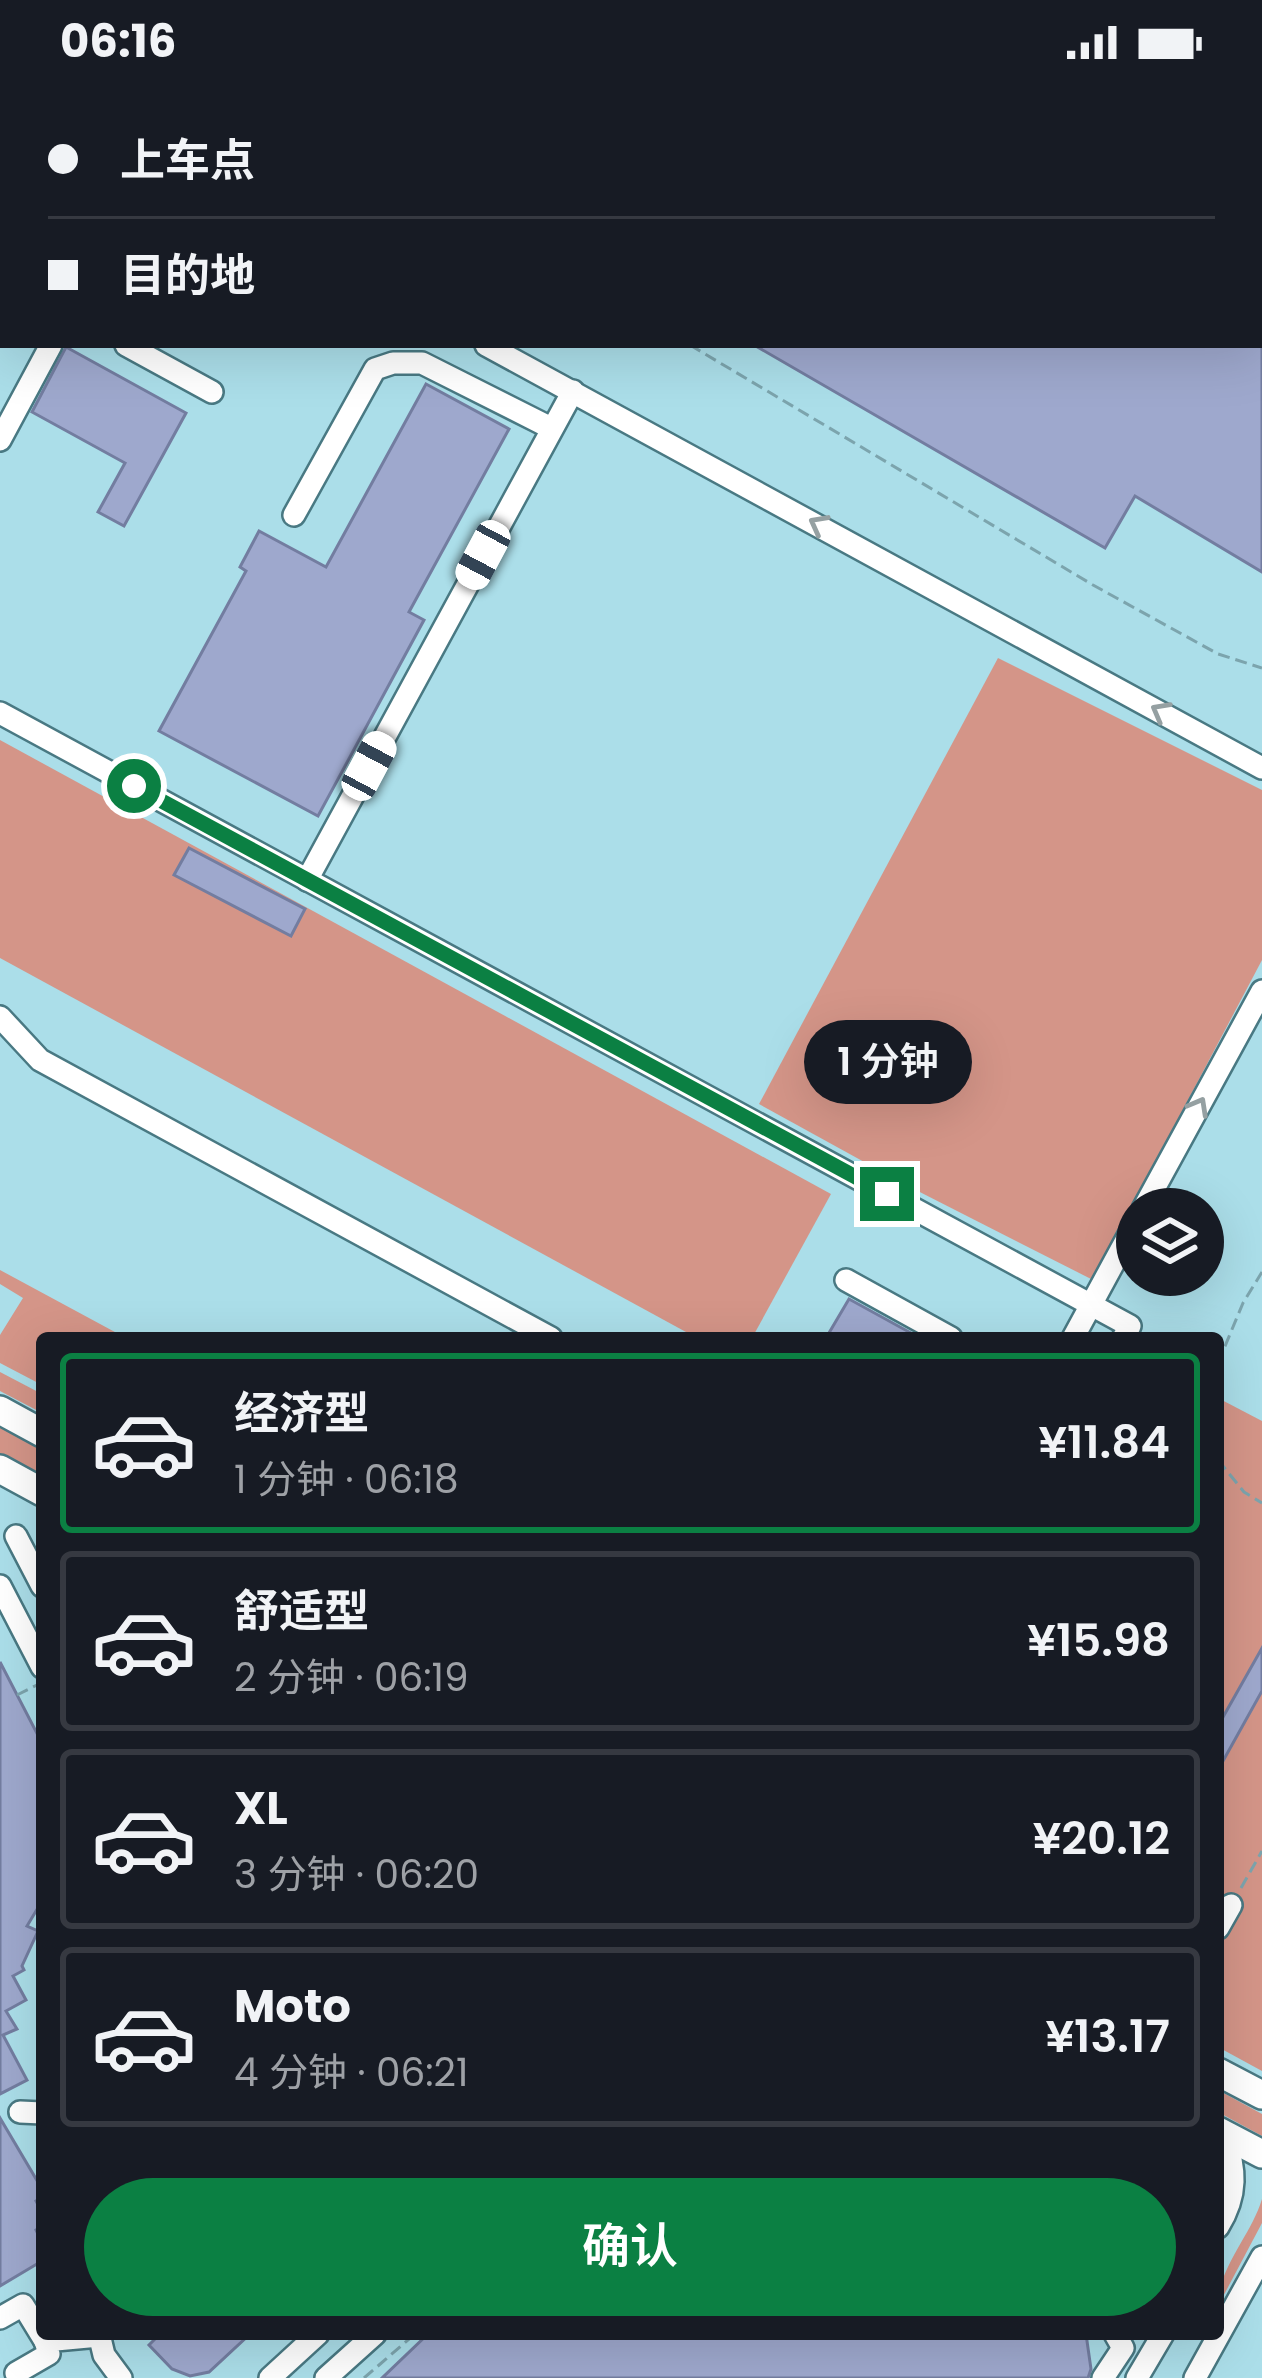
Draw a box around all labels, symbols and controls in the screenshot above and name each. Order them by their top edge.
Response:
text: 06:16 [60,10,176,73]
text: 上车点 [120,129,255,192]
text: 目的地 [120,244,255,307]
car [450,515,516,595]
one-way arrow [809,515,830,538]
one-way arrow [1151,702,1173,725]
car [336,726,402,806]
route start [107,759,161,813]
callout: 1 分钟 [803,1020,971,1104]
text: 1 分钟 [837,1034,939,1089]
one-way arrow [1185,1098,1208,1119]
route end [860,1167,914,1221]
map controls [1116,1188,1224,1296]
button: layers [1116,1188,1224,1296]
text: 经济型 [234,1382,369,1445]
icon: car [90,1389,198,1497]
text: ¥11.84 [1038,1411,1170,1474]
text: 1 分钟 · 06:18 [234,1452,459,1507]
text: 舒适型 [234,1580,369,1643]
icon: car [90,1587,198,1695]
text: ¥15.98 [1027,1609,1170,1672]
text: 2 分钟 · 06:19 [234,1650,469,1705]
text: XL [234,1777,288,1840]
icon: car [90,1785,198,1893]
text: ¥20.12 [1033,1807,1170,1870]
text: 3 分钟 · 06:20 [234,1847,479,1902]
text: Moto [234,1975,351,2038]
icon: car [90,1983,198,2091]
text: ¥13.17 [1045,2005,1170,2068]
text: 4 分钟 · 06:21 [234,2045,469,2100]
button: 确认 [84,2178,1176,2316]

